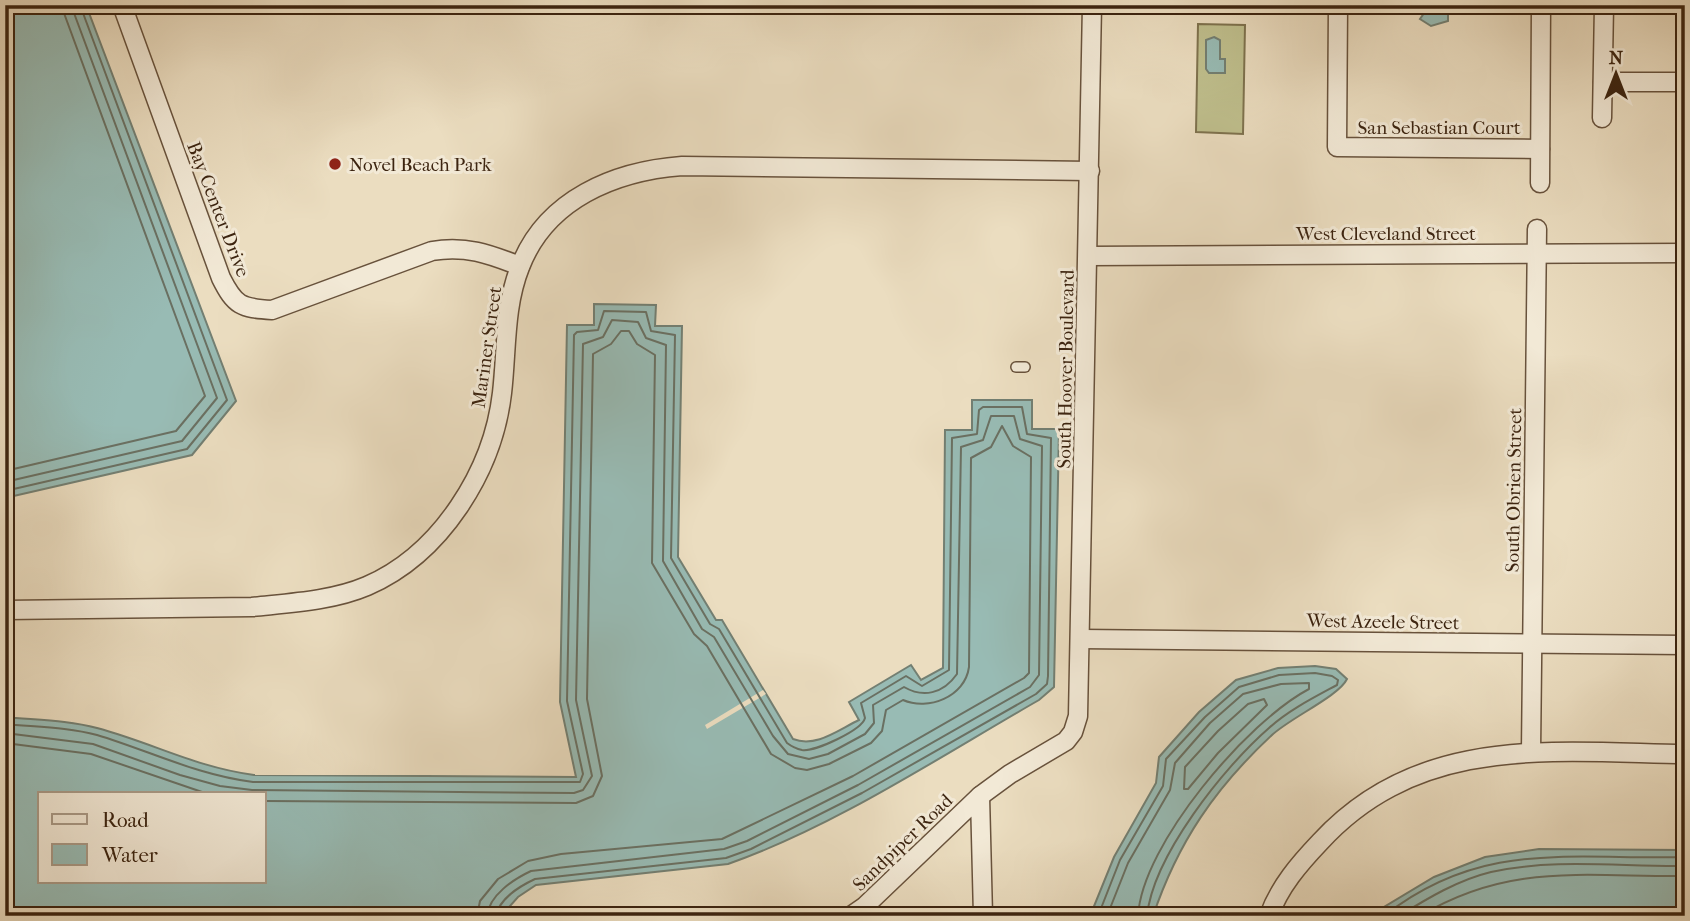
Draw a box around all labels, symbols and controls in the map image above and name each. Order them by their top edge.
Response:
north arrow [1582,38,1652,108]
text: N [1609,47,1624,69]
street label: San Sebastian Court [1358,117,1521,139]
street label: Bay Center Drive [182,139,254,280]
place label: Novel Beach Park [349,154,492,176]
marker: Novel Beach Park [327,156,343,172]
street label: West Cleveland Street [1295,223,1476,245]
street label: South Hoover Boulevard [1053,269,1079,469]
street label: Mariner Street [468,285,506,409]
street label: South Obrien Street [1502,407,1526,572]
street label: West Azeele Street [1305,610,1460,634]
street label: Sandpiper Road [848,789,958,896]
legend [38,792,266,883]
text: Road [102,808,149,832]
text: Water [101,843,158,867]

